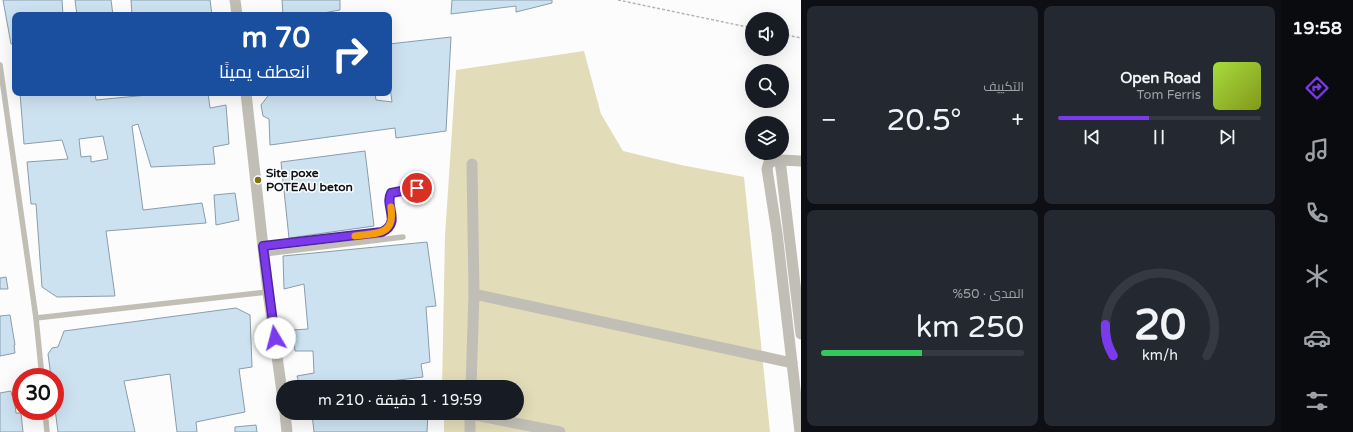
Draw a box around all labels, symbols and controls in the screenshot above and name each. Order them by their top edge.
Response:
map controls [745,12,789,160]
button: sound [745,12,789,56]
text: 19:58 [1292,17,1342,39]
text: 70 m [242,21,310,55]
icon: right [324,28,376,80]
text: انعطف يمينًا [219,61,310,83]
button: search [745,64,789,108]
text: Open Road [1120,69,1201,87]
icon: directions [1303,74,1331,102]
text: التكييف [983,79,1024,95]
text: Tom Ferris [1137,87,1201,103]
text: 20.5° [887,102,962,139]
text: − [821,107,837,133]
text: + [1012,107,1024,133]
button: layers [745,116,789,160]
icon: previous [1081,126,1103,148]
icon: pause [1148,126,1170,148]
icon: next [1216,126,1238,148]
icon: music [1303,136,1331,164]
place label: Site poxe POTEAU beton [266,166,353,194]
pin [400,171,434,205]
marker: Site poxe POTEAU beton [253,175,263,185]
icon: arrive [406,177,428,199]
icon: phone [1303,199,1331,227]
icon: climate [1303,262,1331,290]
text: المدى · 50% [952,286,1024,302]
text: 20 [1133,301,1186,351]
text: 250 km [916,309,1024,346]
position arrow [254,317,296,359]
icon: car [1303,324,1331,352]
text: km/h [1142,347,1177,364]
speed limit sign: 30 [12,368,64,420]
icon: filters [1303,387,1331,415]
text: 19:59 · 1 دقيقة · 210 m [318,391,482,409]

